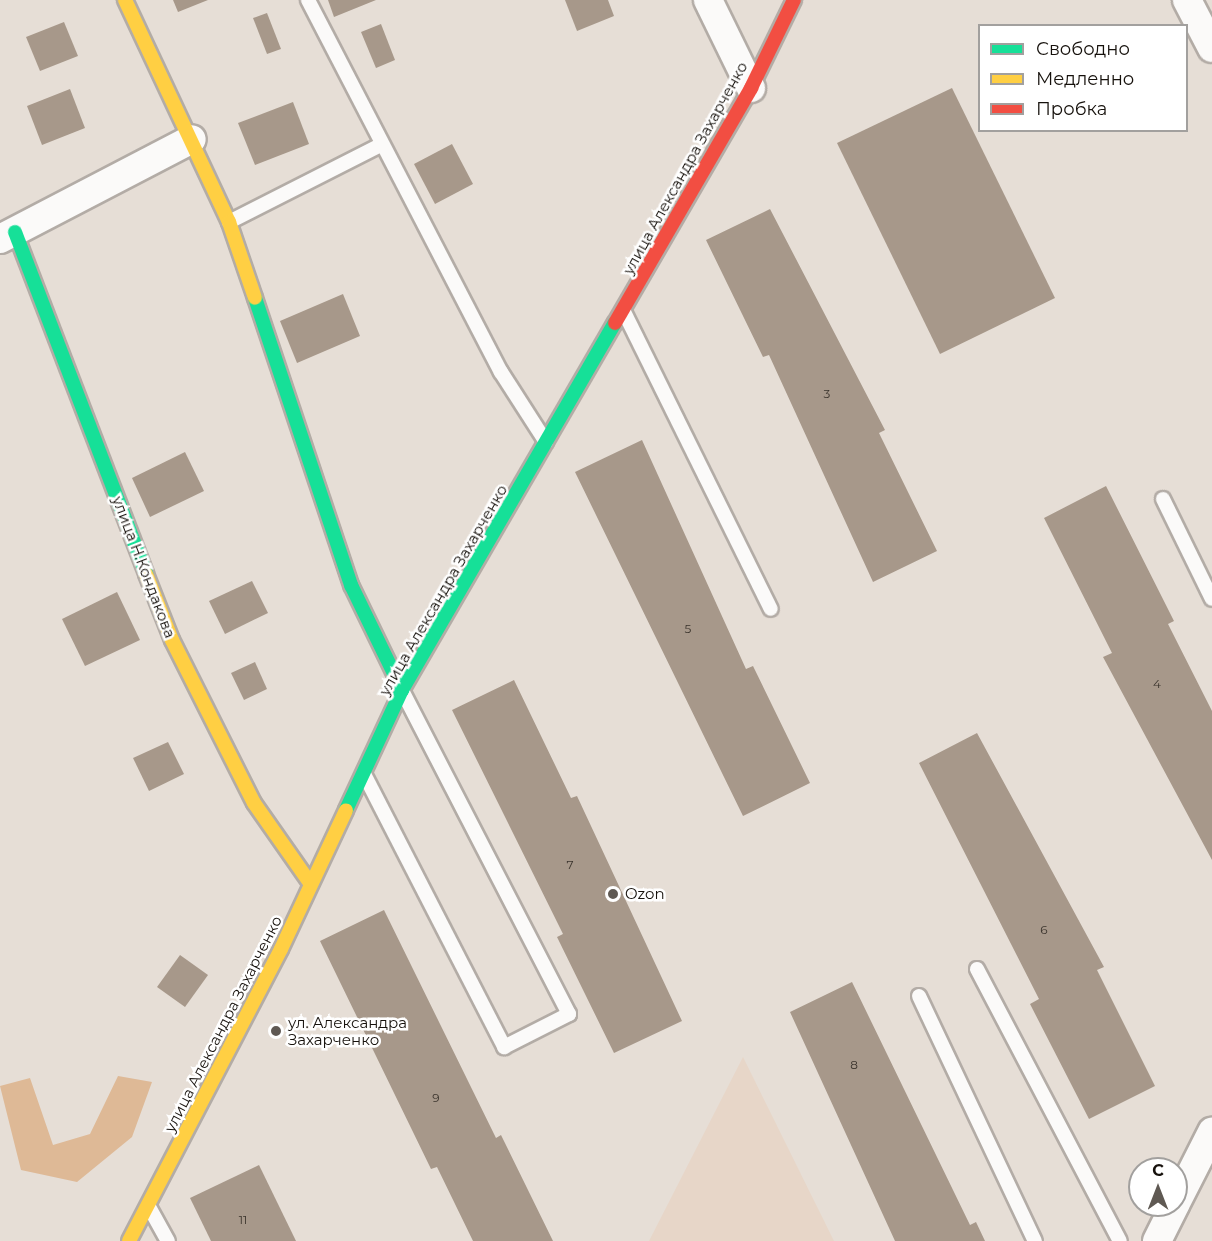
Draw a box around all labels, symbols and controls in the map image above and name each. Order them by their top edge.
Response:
legend [978,24,1188,132]
text: Свободно [1036,38,1130,60]
street label: улица Александра Захарченко [619,59,751,277]
text: Медленно [1036,68,1134,90]
text: Пробка [1036,98,1107,120]
house number: 3 [824,387,830,401]
street label: улица Александра Захарченко [375,481,511,699]
street label: улица Н.Кондакова [109,494,179,640]
house number: 5 [685,622,691,636]
house number: 4 [1153,677,1161,691]
house number: 7 [566,858,574,872]
place label: Ozon [625,885,665,903]
marker: Ozon [606,887,620,901]
street label: улица Александра Захарченко [160,913,286,1135]
house number: 6 [1040,923,1048,937]
place label: ул. Александра Захарченко [288,1013,407,1048]
marker: ул. Александра Захарченко [269,1024,283,1038]
house number: 8 [850,1058,858,1072]
house number: 9 [432,1091,440,1105]
north arrow [1128,1157,1188,1217]
text: С [1152,1161,1164,1180]
house number: 11 [239,1213,247,1227]

